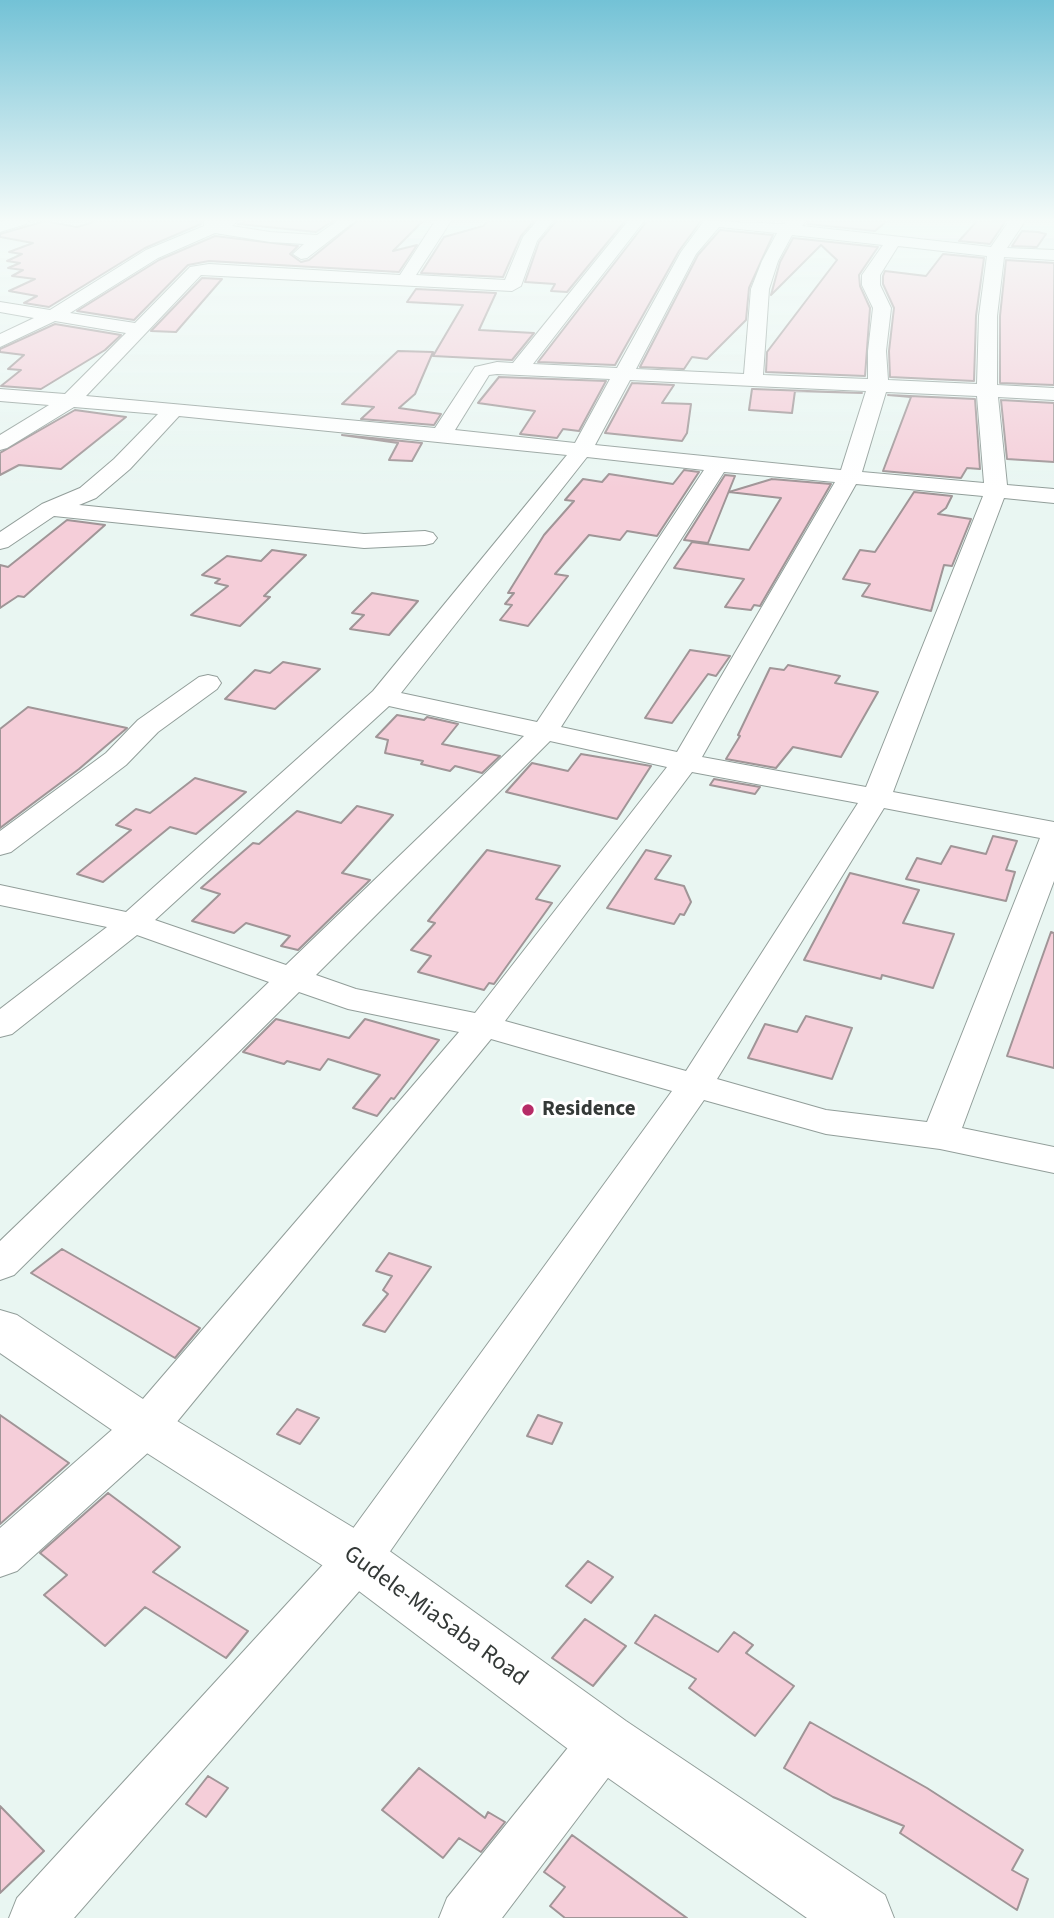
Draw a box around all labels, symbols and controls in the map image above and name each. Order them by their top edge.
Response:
place label: Residence [542,1097,636,1123]
marker: Residence [520,1102,536,1118]
street label: Gudele-MiaSaba Road [337,1541,533,1693]

